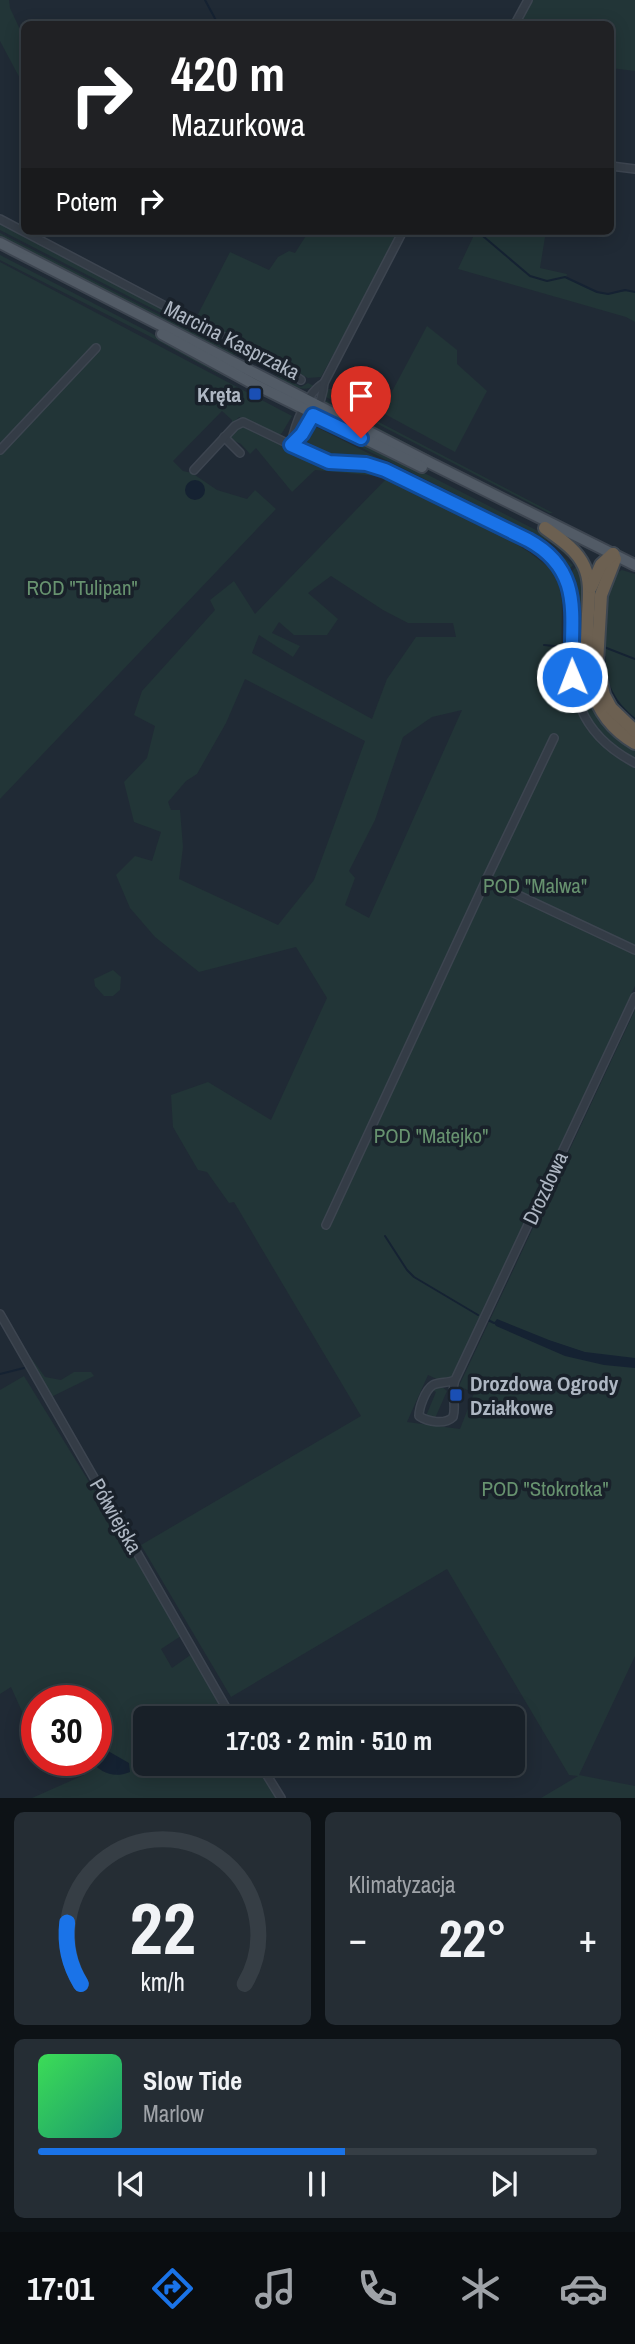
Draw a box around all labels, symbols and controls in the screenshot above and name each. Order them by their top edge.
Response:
text: 420 m [171,40,285,106]
icon: right [56,49,147,140]
text: Mazurkowa [171,103,305,146]
icon: right [132,182,170,220]
text: Potem [56,184,118,219]
street label: Marcina Kasprzaka [159,293,305,387]
pin [331,366,391,438]
icon: arrive [342,377,380,415]
place label: Kręta [197,380,241,409]
marker: Kręta [247,386,263,402]
park label: ROD "Tulipan" [26,573,138,602]
position arrow [535,640,609,714]
park label: POD "Malwa" [483,871,587,900]
park label: POD "Matejko" [374,1121,488,1150]
street label: Drozdowa [515,1146,575,1229]
place label: Drozdowa Ogrody Działkowe [470,1369,619,1422]
marker: Drozdowa Ogrody Działkowe [448,1387,464,1403]
street label: Półwiejska [83,1473,149,1559]
park label: POD "Stokrotka" [481,1474,609,1503]
speed limit sign: 30 [21,1685,112,1776]
text: 17:03 · 2 min · 510 m [226,1723,432,1758]
text: Klimatyzacja [349,1869,455,1900]
text: 22 [129,1880,195,1978]
text: 22° [439,1903,507,1973]
text: − [349,1913,367,1964]
text: + [579,1913,597,1964]
text: km/h [140,1965,184,1999]
text: Slow Tide [143,2063,242,2098]
text: Marlow [143,2098,204,2129]
icon: previous [112,2165,150,2203]
icon: pause [298,2165,336,2203]
icon: next [485,2165,523,2203]
icon: directions [148,2264,197,2313]
icon: music [251,2264,300,2313]
icon: phone [353,2264,402,2313]
icon: climate [456,2264,505,2313]
icon: car [559,2264,608,2313]
text: 17:01 [27,2267,94,2310]

